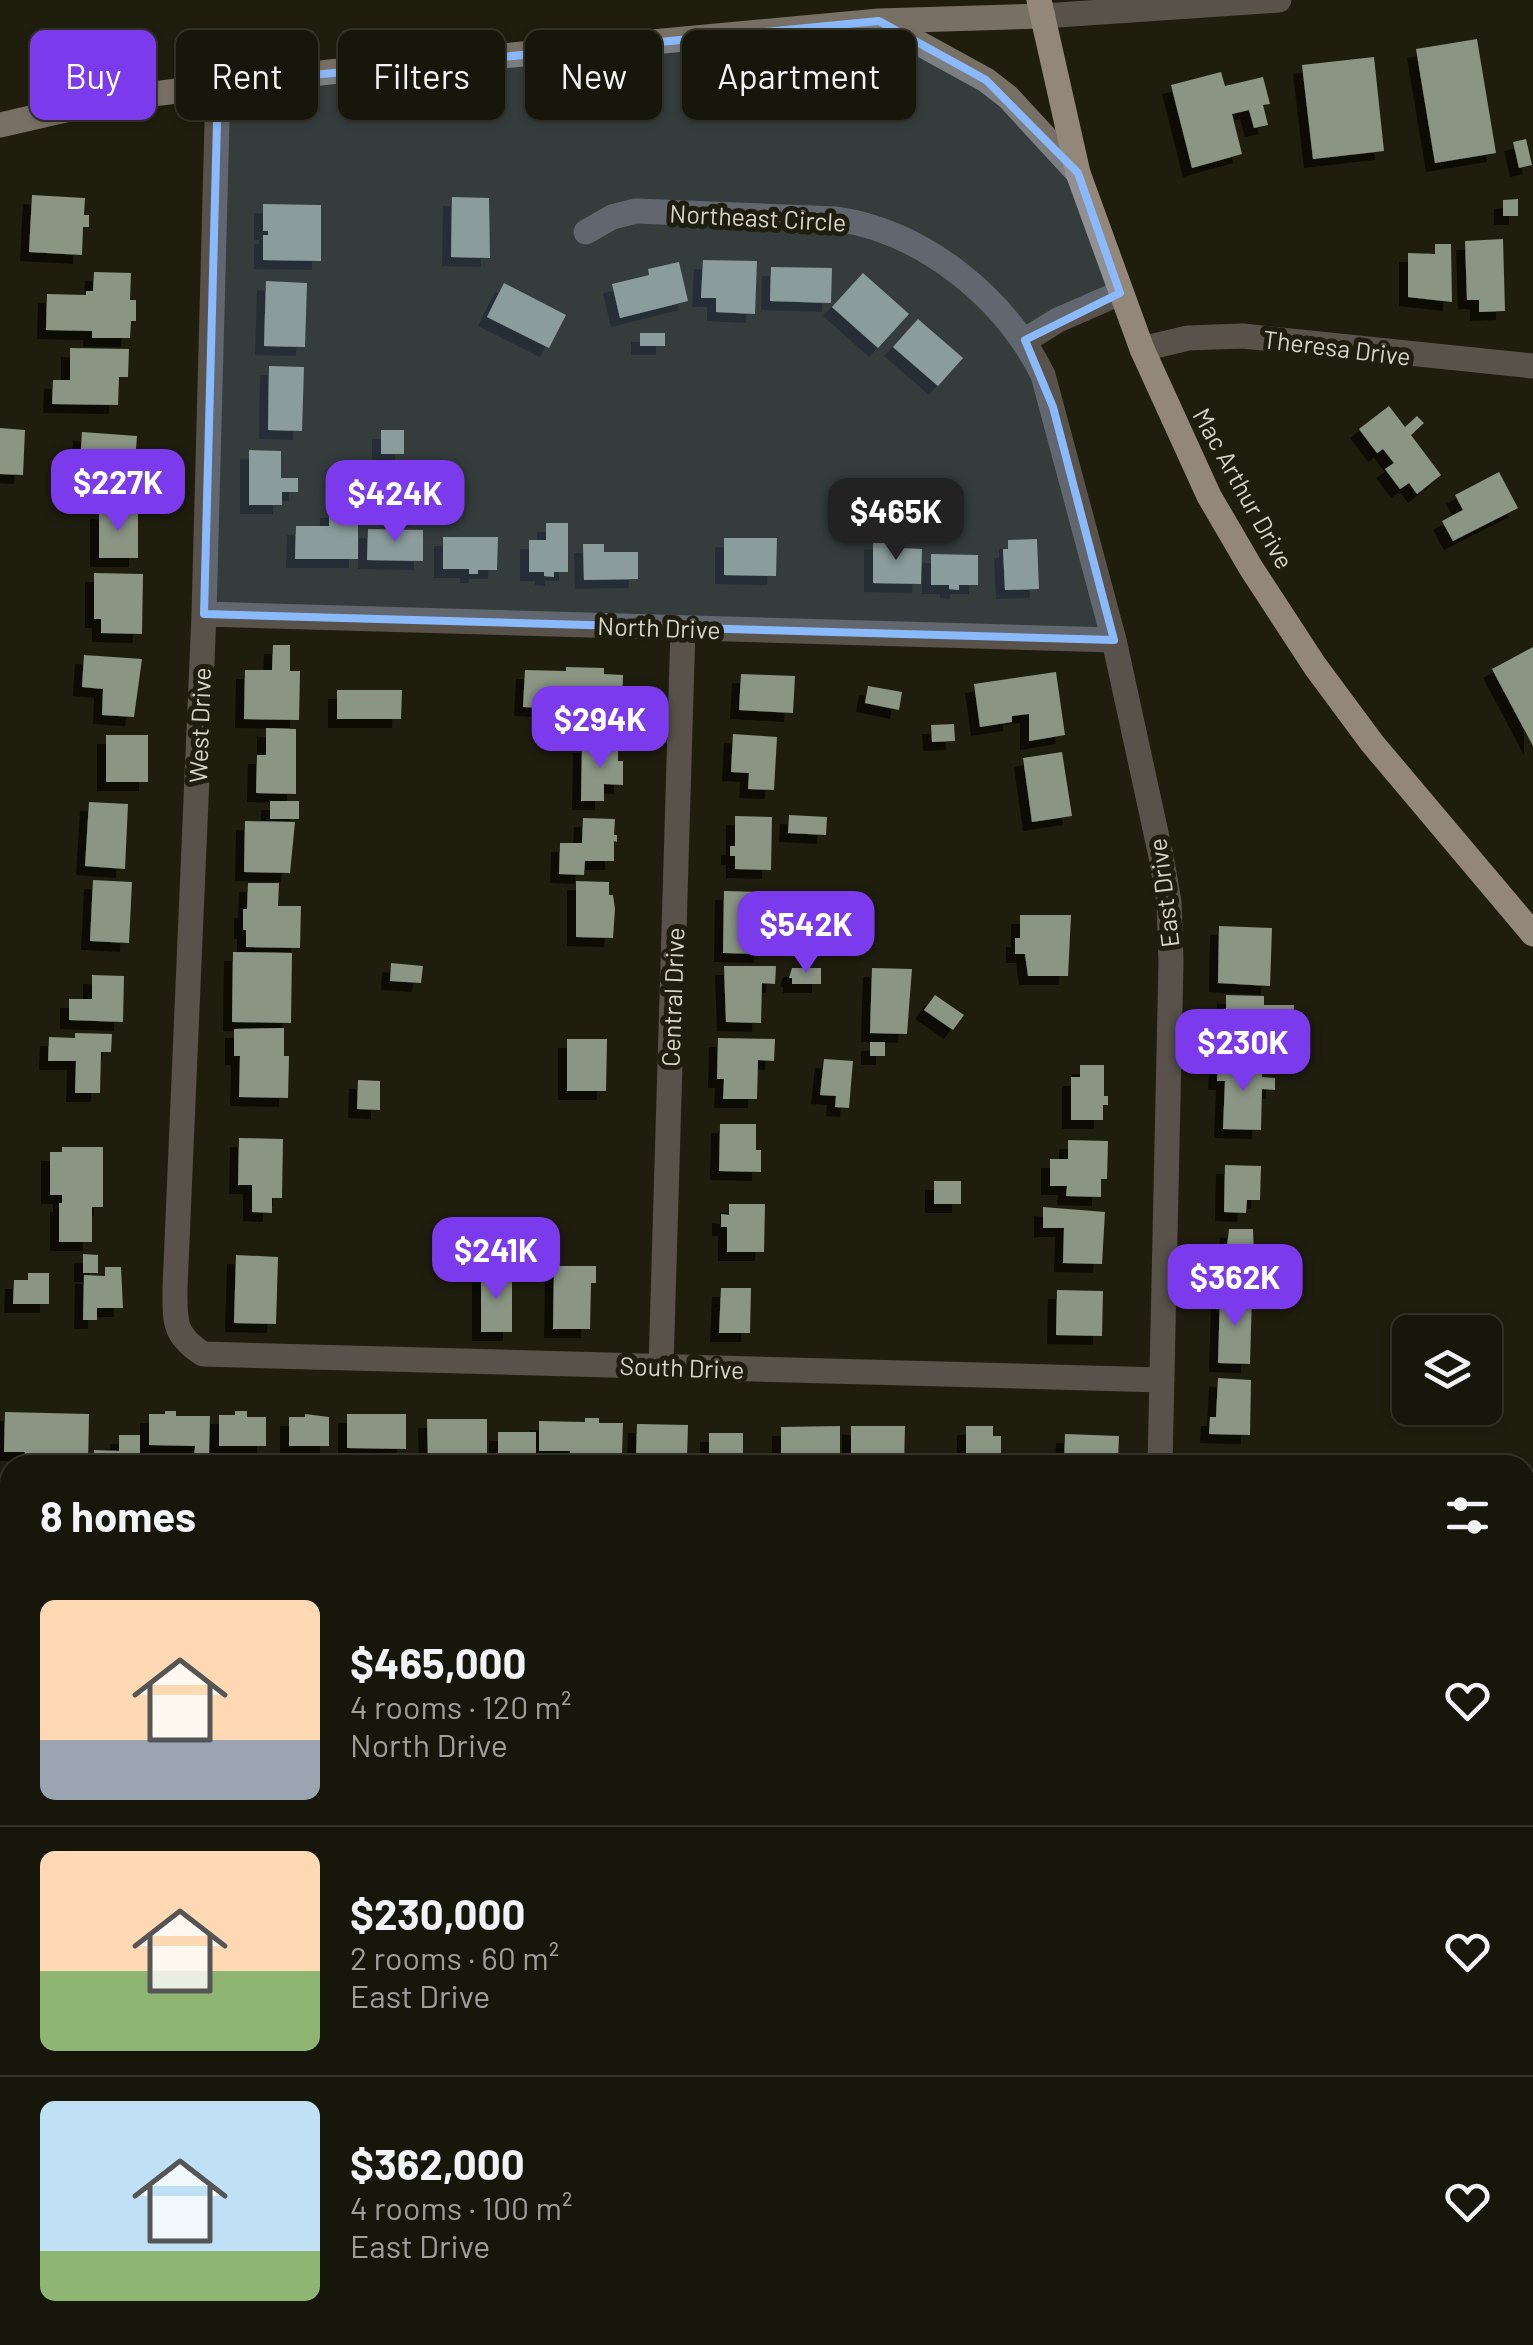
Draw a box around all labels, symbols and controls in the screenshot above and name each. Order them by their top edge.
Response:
chip: Buy [30,30,156,120]
chip: Rent [176,30,318,120]
chip: Filters [338,30,505,120]
chip: New [525,30,662,120]
chip: Apartment [682,30,916,120]
street label: Northeast Circle [669,197,847,237]
street label: Theresa Drive [1262,323,1412,371]
street label: Mac Arthur Drive [1187,402,1301,574]
pin: $227K [48,449,188,534]
pin: $424K [325,460,465,545]
text: $227K [73,462,163,500]
text: $424K [348,473,442,511]
pin: $465K [826,478,966,563]
text: $465K [850,491,942,529]
street label: North Drive [597,610,721,644]
street label: West Drive [182,667,216,783]
pin: $294K [530,686,670,771]
text: $294K [554,699,646,737]
street label: East Drive [1141,837,1185,949]
pin: $542K [736,891,876,976]
text: $542K [760,904,852,942]
street label: Central Drive [655,927,689,1067]
pin: $230K [1173,1009,1313,1094]
text: $230K [1197,1022,1289,1060]
pin: $241K [426,1217,566,1302]
text: $241K [454,1230,538,1268]
pin: $362K [1165,1244,1305,1329]
text: $362K [1190,1257,1280,1295]
map controls [1392,1315,1502,1425]
button: layers [1392,1315,1502,1425]
street label: South Drive [619,1350,745,1384]
icon: filters [1440,1488,1495,1543]
text: 8 homes [40,1490,196,1540]
text: $465,000 [350,1637,526,1687]
icon: home [120,1640,240,1760]
icon: heart [1440,1673,1495,1728]
text: 4 rooms · 120 m² [350,1687,572,1725]
text: North Drive [350,1725,508,1763]
text: $230,000 [350,1888,525,1938]
icon: home [120,1891,240,2011]
icon: heart [1440,1924,1495,1979]
text: 2 rooms · 60 m² [350,1938,559,1976]
text: East Drive [350,1976,490,2014]
text: $362,000 [350,2138,525,2188]
icon: home [120,2141,240,2261]
icon: heart [1440,2174,1495,2229]
text: 4 rooms · 100 m² [350,2188,572,2226]
text: East Drive [350,2226,490,2264]

